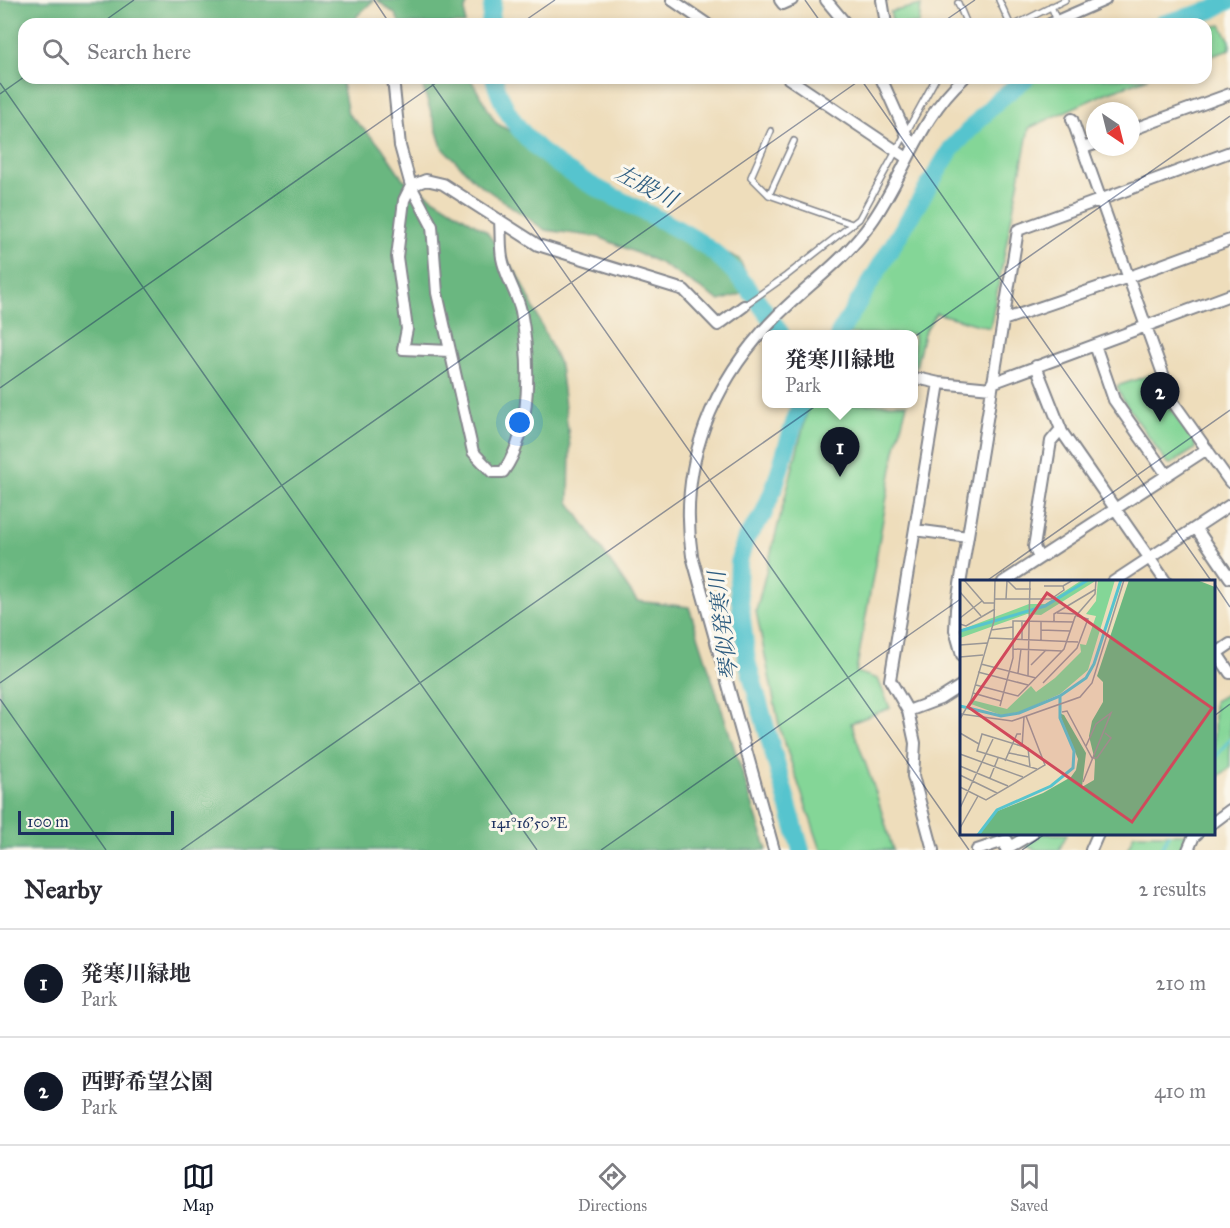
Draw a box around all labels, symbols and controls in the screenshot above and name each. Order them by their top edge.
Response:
search box [18,18,1212,84]
icon: search [39,35,72,68]
text: Search here [87,38,191,65]
north arrow [1086,102,1140,156]
water label: 左股川 [611,159,683,214]
popup [762,330,918,408]
text: 発寒川緑地 [785,346,895,373]
pin: 2 [1140,372,1180,422]
text: Park [785,373,821,397]
your location [505,408,534,437]
pin: 1 [820,428,860,477]
water label: 琴似発寒川 [703,568,743,682]
inset map [960,580,1215,835]
scale bar [18,808,174,836]
text: 100 m [27,812,69,831]
text: 141°16'50"E [491,814,567,832]
text: Nearby [24,873,102,905]
text: 2 results [1138,877,1206,901]
text: 発寒川緑地 [81,960,191,987]
text: 1 [40,971,47,995]
text: 210 m [1156,971,1206,995]
text: Park [81,987,117,1011]
text: 西野希望公園 [81,1068,213,1095]
text: 2 [39,1079,48,1103]
text: 410 m [1154,1079,1206,1103]
text: Park [81,1095,117,1119]
tab: Map [182,1160,215,1215]
tab: Directions [578,1160,647,1215]
tab: Saved [1010,1160,1048,1215]

